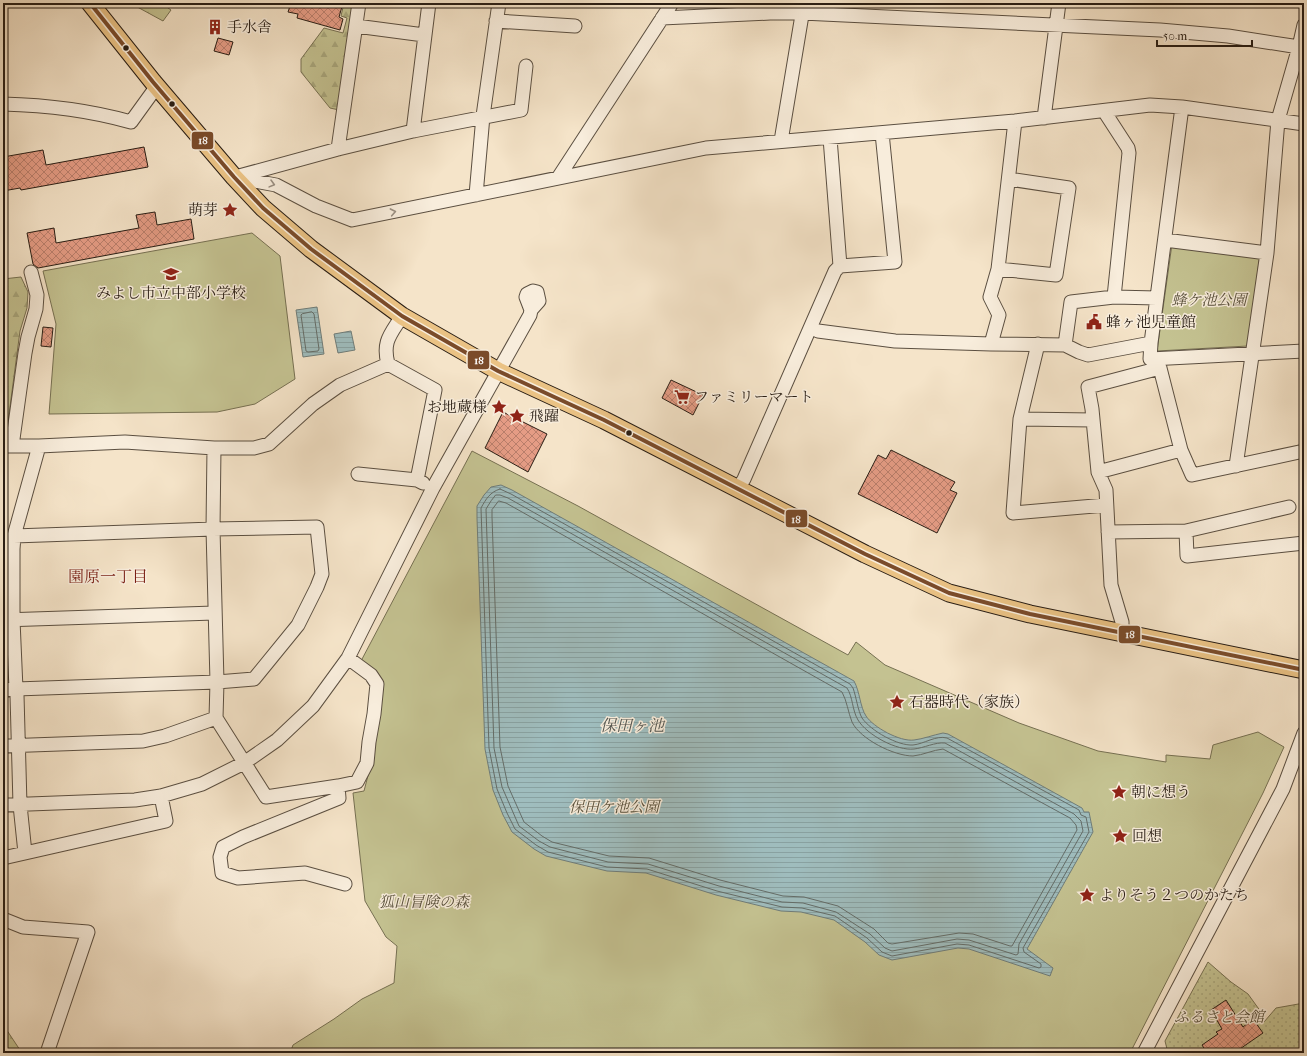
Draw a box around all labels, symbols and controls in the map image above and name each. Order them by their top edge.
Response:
building icon: 手水舎 [206,18,224,36]
place label: 手水舎 [227,18,272,36]
scale bar [1157,22,1252,48]
text: 50 m [1163,29,1187,43]
unlabelled marker [121,43,131,53]
unlabelled marker [167,99,177,109]
line badge: 18 [191,131,214,150]
text: 18 [198,134,208,147]
one-way arrow [269,180,275,188]
place label: 萌芽 [188,201,218,219]
place icon: 萌芽 [221,201,239,219]
one-way arrow [390,208,396,217]
school or university icon: みよし市立中部小学校 [162,265,180,283]
place label: みよし市立中部小学校 [96,284,246,302]
park label: 蜂ケ池公園 [1171,291,1249,309]
public building icon: 蜂ヶ池児童館 [1085,313,1103,331]
place label: 蜂ヶ池児童館 [1106,313,1196,331]
line badge: 18 [467,350,490,370]
text: 18 [474,354,484,367]
supermarket icon: ファミリーマート [673,388,691,406]
place label: ファミリーマート [694,388,814,406]
place label: お地蔵様 [427,398,487,416]
place icon: お地蔵様 [490,398,508,416]
place icon: 飛躍 [508,407,526,425]
place label: 飛躍 [529,407,559,425]
unlabelled marker [624,428,634,438]
line badge: 18 [785,509,808,528]
text: 18 [791,513,801,526]
district label: 園原一丁目 [68,567,148,586]
line badge: 18 [1118,625,1141,644]
text: 18 [1125,628,1135,641]
place icon: 石器時代（家族） [888,693,906,711]
place label: 石器時代（家族） [909,693,1029,711]
water label: 保田ヶ池 [600,716,666,735]
place icon: 朝に想う [1110,783,1128,801]
place label: 朝に想う [1131,783,1191,801]
park label: 保田ケ池公園 [569,798,662,816]
place icon: 回想 [1111,827,1129,845]
place label: 回想 [1132,827,1162,845]
place icon: よりそう２つのかたち [1078,886,1096,904]
place label: よりそう２つのかたち [1099,886,1249,904]
park label: 狐山冒険の森 [379,893,471,911]
park label: ふるさと会館 [1174,1008,1267,1026]

